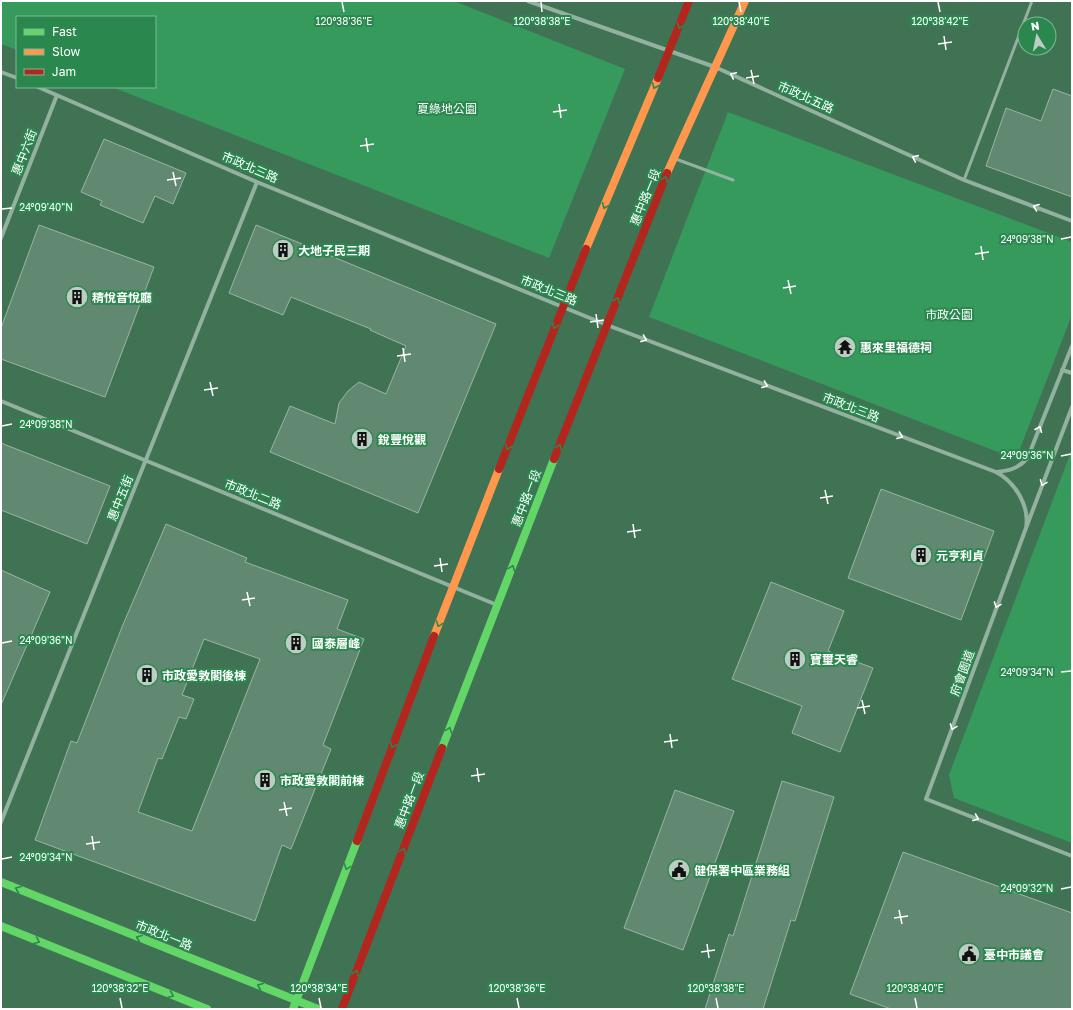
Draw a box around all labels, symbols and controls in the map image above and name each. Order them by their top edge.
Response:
text: 120°38'36"E [316,15,372,27]
text: 120°38'38"E [514,15,570,27]
text: 120°38'40"E [712,15,770,27]
text: 120°38'42"E [912,15,968,27]
legend [16,16,156,88]
north arrow [1017,16,1057,56]
text: N [1030,19,1040,33]
one-way arrow [676,22,684,29]
text: Fast [52,24,77,39]
text: Slow [52,44,80,59]
text: Jam [52,64,76,79]
one-way arrow [730,72,738,80]
street label: 市政北五路 [776,78,836,116]
one-way arrow [652,83,660,90]
park label: 夏綠地公園 [417,101,477,116]
street label: 惠中六街 [8,127,40,177]
street label: 市政北三路 [219,148,281,186]
one-way arrow [912,155,920,163]
street label: 惠中路一段 [627,166,663,228]
one-way arrow [660,176,668,183]
text: 24°09'40"N [19,201,73,213]
one-way arrow [602,201,610,209]
one-way arrow [1032,204,1039,212]
text: 24°09'38"N [1000,233,1054,245]
building icon: 大地子民三期 [270,237,296,263]
place label: 大地子民三期 [298,243,370,258]
street label: 市政北三路 [518,272,580,308]
building icon: 精悅音悅廳 [64,284,90,310]
place label: 精悅音悅廳 [92,290,152,305]
one-way arrow [612,297,620,304]
park label: 市政公園 [925,307,973,322]
one-way arrow [552,321,560,329]
one-way arrow [640,334,647,342]
temple icon: 惠來里福德祠 [832,334,858,360]
place label: 惠來里福德祠 [860,340,932,355]
one-way arrow [762,380,769,388]
street label: 市政北三路 [820,389,882,425]
text: 24°09'38"N [19,418,73,430]
building icon: 銳豐悅觀 [349,426,375,452]
one-way arrow [1034,426,1042,433]
one-way arrow [896,431,903,439]
place label: 銳豐悅觀 [378,432,426,447]
one-way arrow [504,443,512,450]
one-way arrow [555,444,563,451]
text: 24°09'36"N [1000,449,1054,461]
street label: 惠中路一段 [508,467,544,529]
street label: 惠中五街 [104,473,136,523]
street label: 市政北二路 [222,476,284,512]
one-way arrow [1039,480,1047,487]
building icon: 元亨利貞 [908,542,934,568]
place label: 元亨利貞 [936,548,984,563]
one-way arrow [507,565,515,572]
one-way arrow [994,601,1002,608]
one-way arrow [436,620,444,627]
building icon: 國泰層峰 [283,630,309,656]
text: 24°09'36"N [19,634,73,646]
place label: 國泰層峰 [312,636,360,651]
building icon: 寶璽天睿 [782,646,808,672]
street label: 府會園道 [947,648,977,698]
place label: 寶璽天睿 [810,652,858,667]
building icon: 市政愛敦閣後棟 [134,662,160,688]
text: 24°09'34"N [1000,666,1054,678]
place label: 市政愛敦閣後棟 [162,668,246,683]
one-way arrow [949,723,957,730]
one-way arrow [445,726,453,733]
one-way arrow [390,742,398,749]
building icon: 市政愛敦閣前棟 [252,767,278,793]
street label: 惠中路一段 [391,769,427,831]
place label: 市政愛敦閣前棟 [280,773,364,788]
one-way arrow [973,814,980,822]
one-way arrow [398,848,406,855]
text: 24°09'34"N [19,851,73,863]
public building icon: 健保署中區業務組 [666,857,692,883]
one-way arrow [343,863,351,870]
place label: 健保署中區業務組 [694,863,790,878]
text: 24°09'32"N [1001,882,1053,894]
one-way arrow [15,886,22,894]
street label: 市政北一路 [133,917,195,953]
one-way arrow [136,934,143,942]
one-way arrow [34,936,41,944]
public building icon: 臺中市議會 [956,941,982,967]
place label: 臺中市議會 [984,947,1044,962]
one-way arrow [352,969,360,976]
text: 120°38'32"E [92,982,148,994]
text: 120°38'34"E [291,982,347,994]
text: 120°38'36"E [489,982,545,994]
text: 120°38'38"E [688,982,744,994]
text: 120°38'40"E [886,982,944,994]
one-way arrow [256,983,264,991]
one-way arrow [167,990,174,998]

